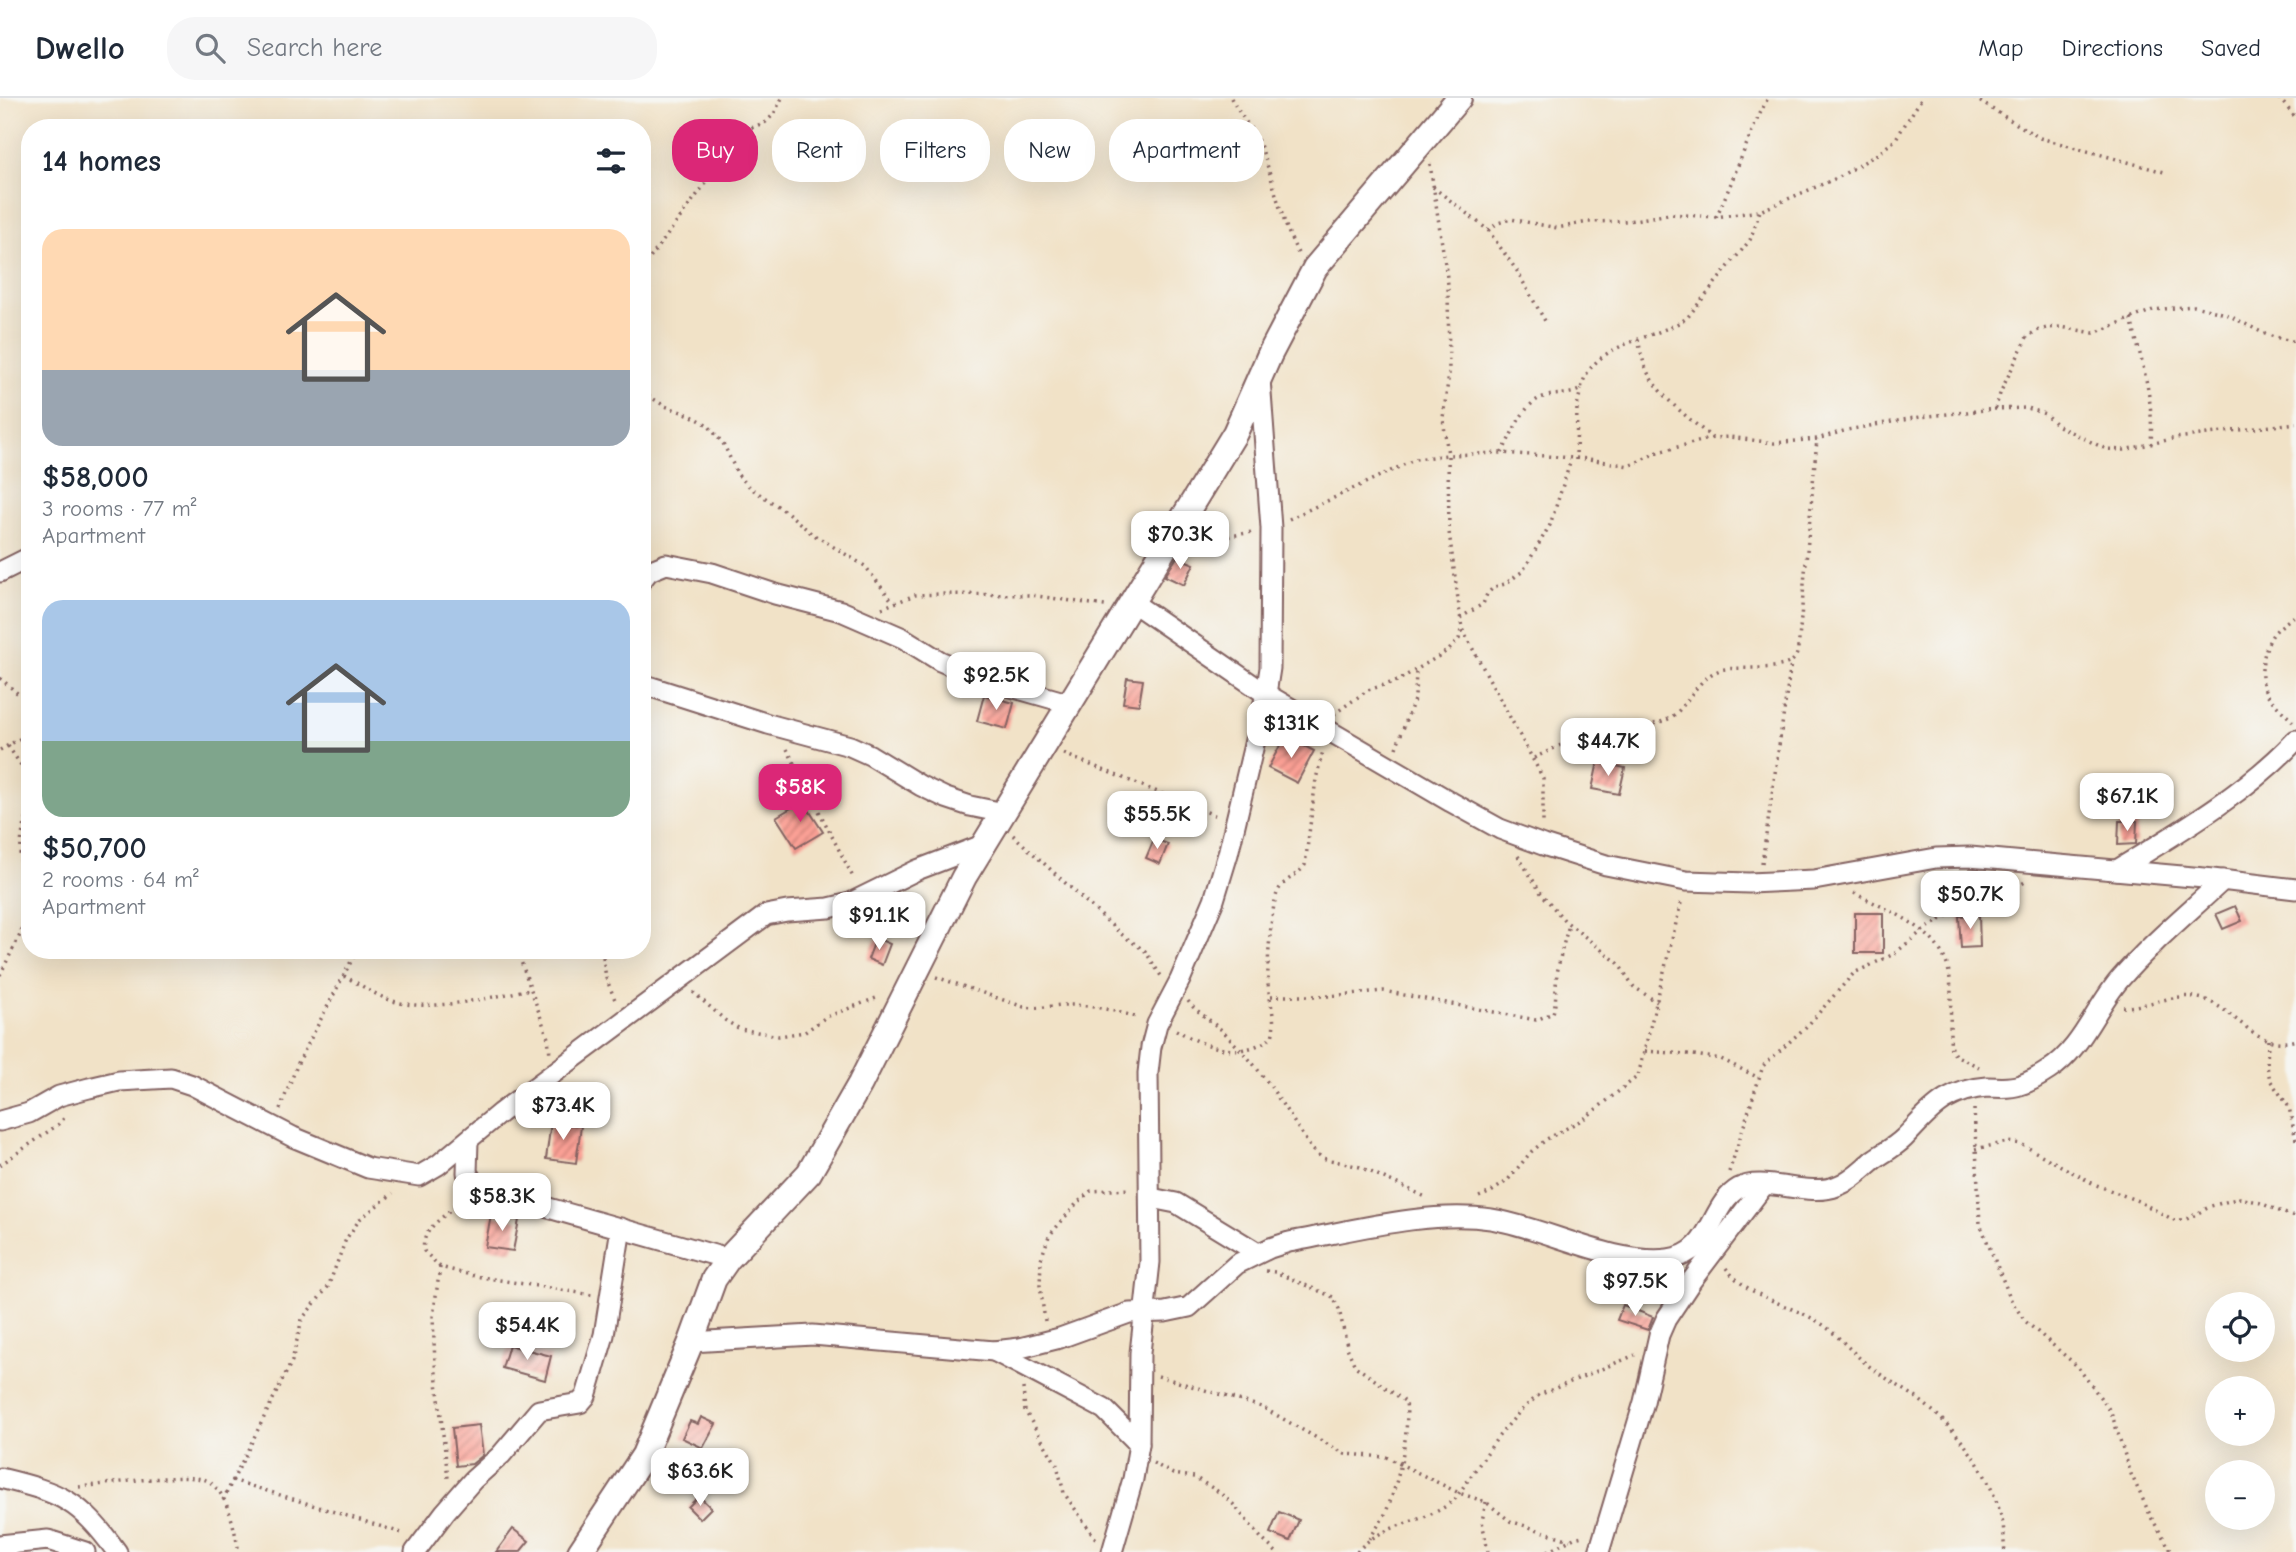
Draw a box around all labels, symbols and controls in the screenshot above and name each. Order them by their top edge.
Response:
search box [167,17,657,80]
text: Dwello [35,29,125,67]
icon: search [191,29,229,67]
text: Search here [247,33,382,63]
text: Map [1978,34,2024,62]
text: Directions [2062,34,2163,62]
text: Saved [2201,34,2261,62]
chip: Buy [672,119,758,182]
chip: Rent [772,119,866,182]
chip: Filters [880,119,990,182]
chip: New [1004,119,1095,182]
chip: Apartment [1109,119,1264,182]
icon: filters [592,142,630,180]
text: 14 homes [42,144,161,179]
icon: home [273,274,399,400]
text: $58,000 [42,460,149,495]
text: 3 rooms · 77 m² [42,495,197,522]
pin: $70.3K [1123,512,1237,571]
text: $70.3K [1147,520,1213,547]
text: Apartment [42,522,145,549]
icon: home [273,645,399,771]
pin: $92.5K [939,652,1053,712]
text: $92.5K [963,661,1029,688]
pin: $131K [1242,700,1340,760]
text: $131K [1263,709,1319,736]
pin: $44.7K [1551,718,1665,778]
text: $44.7K [1577,727,1639,754]
pin: $58K [759,764,841,824]
text: $58K [775,773,825,800]
pin: $67.1K [2070,774,2184,833]
text: $67.1K [2096,782,2158,809]
pin: $55.5K [1100,792,1214,851]
text: $55.5K [1123,800,1191,827]
text: $50,700 [42,831,147,866]
text: 2 rooms · 64 m² [42,866,199,893]
pin: $50.7K [1913,872,2027,931]
text: $50.7K [1937,880,2003,907]
pin: $91.1K [822,892,936,952]
text: Apartment [42,893,145,920]
text: $91.1K [848,901,910,928]
pin: $73.4K [506,1082,620,1142]
text: $73.4K [531,1091,595,1118]
pin: $58.3K [445,1174,559,1233]
text: $58.3K [469,1182,535,1209]
pin: $97.5K [1578,1258,1692,1318]
text: $97.5K [1602,1267,1668,1294]
map controls [2205,1292,2275,1530]
button: locate [2205,1292,2275,1362]
pin: $54.4K [470,1302,584,1362]
text: $54.4K [495,1311,559,1338]
button: + [2205,1376,2275,1446]
pin: $63.6K [643,1448,757,1508]
text: $63.6K [667,1457,733,1484]
button: − [2205,1460,2275,1530]

